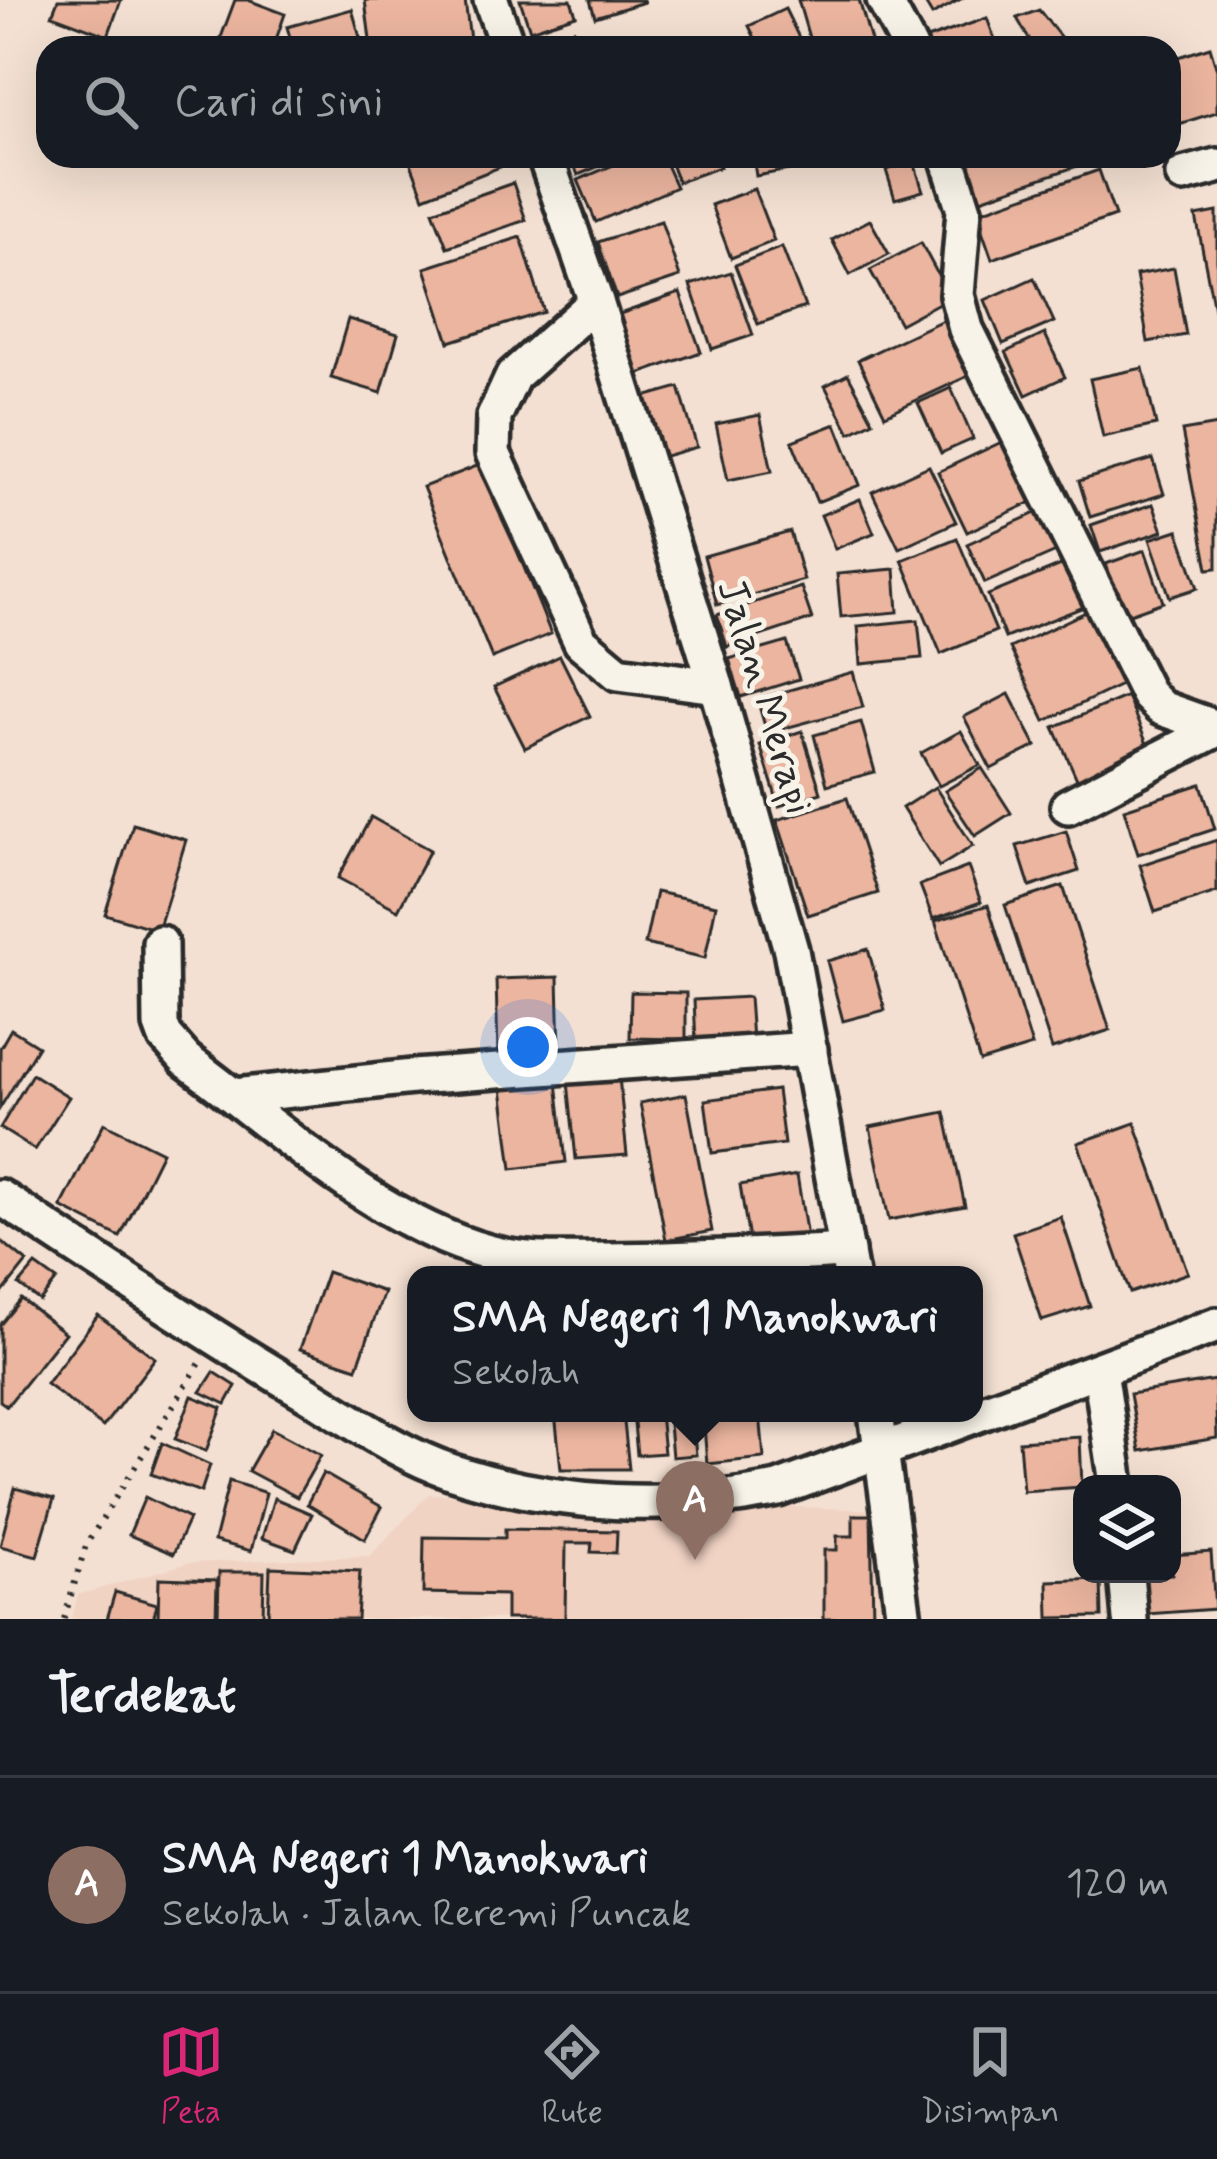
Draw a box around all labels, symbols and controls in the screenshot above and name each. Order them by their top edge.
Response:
search box [36,36,1181,168]
icon: search [78,69,144,135]
text: Cari di sini [174,73,383,132]
street label: Jalan Merapi [702,573,826,821]
your location [498,1017,558,1077]
popup [407,1266,983,1422]
text: SMA Negeri 1 Manokwari [452,1289,938,1348]
text: Sekolah [452,1348,580,1399]
pin: A [656,1461,734,1560]
map controls [1073,1475,1181,1583]
button: layers [1073,1475,1181,1583]
text: Terdekat [48,1664,236,1730]
text: SMA Negeri 1 Manokwari [162,1830,648,1889]
text: A [74,1859,100,1910]
text: 120 m [1066,1859,1169,1910]
text: Sekolah · Jalan Reremi Puncak [162,1889,691,1940]
tab: Peta [158,2019,224,2135]
tab: Rute [539,2019,605,2135]
tab: Disimpan [921,2019,1059,2135]

